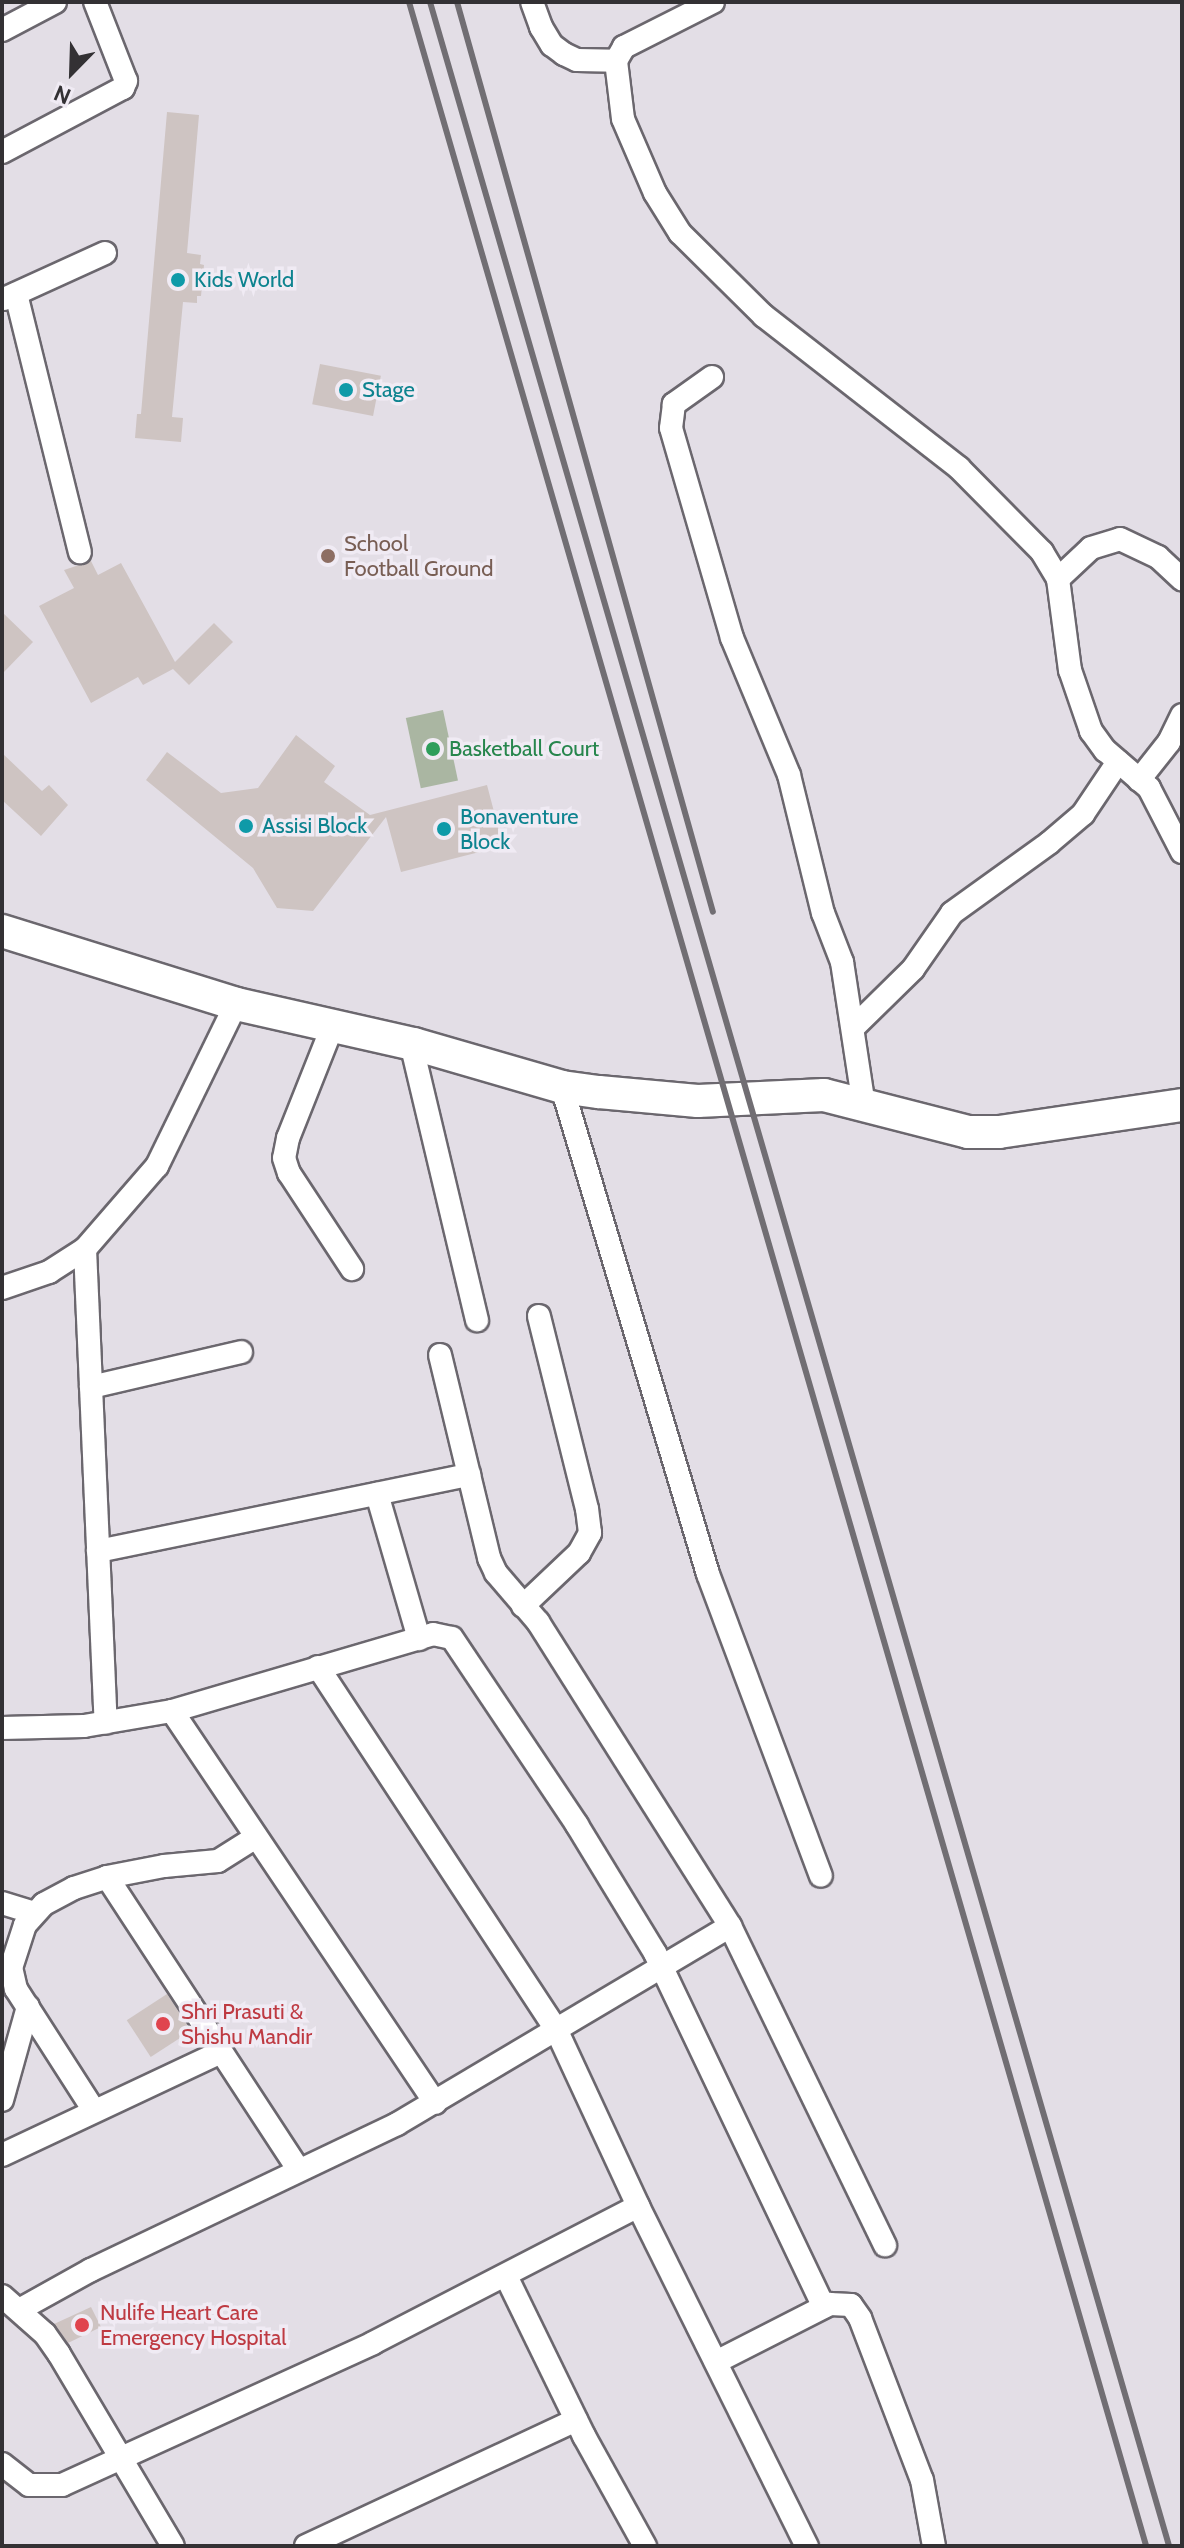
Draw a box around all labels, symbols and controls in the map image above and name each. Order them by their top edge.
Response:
north arrow [32,32,112,112]
text: N [50,79,75,110]
place label: Kids World [194,267,294,293]
marker: Kids World [169,271,187,289]
place label: Stage [362,377,415,403]
marker: Stage [337,381,355,399]
place label: School Football Ground [344,530,494,582]
marker: School Football Ground [319,547,337,565]
place label: Basketball Court [449,736,599,762]
marker: Basketball Court [424,740,442,758]
place label: Bonaventure Block [460,803,579,854]
place label: Assisi Block [262,813,367,839]
marker: Assisi Block [237,817,255,835]
marker: Bonaventure Block [435,820,453,838]
place label: Shri Prasuti & Shishu Mandir [181,1998,312,2050]
marker: Shri Prasuti & Shishu Mandir [152,2013,174,2035]
place label: Nulife Heart Care Emergency Hospital [100,2299,286,2350]
marker: Nulife Heart Care Emergency Hospital [71,2314,93,2336]

